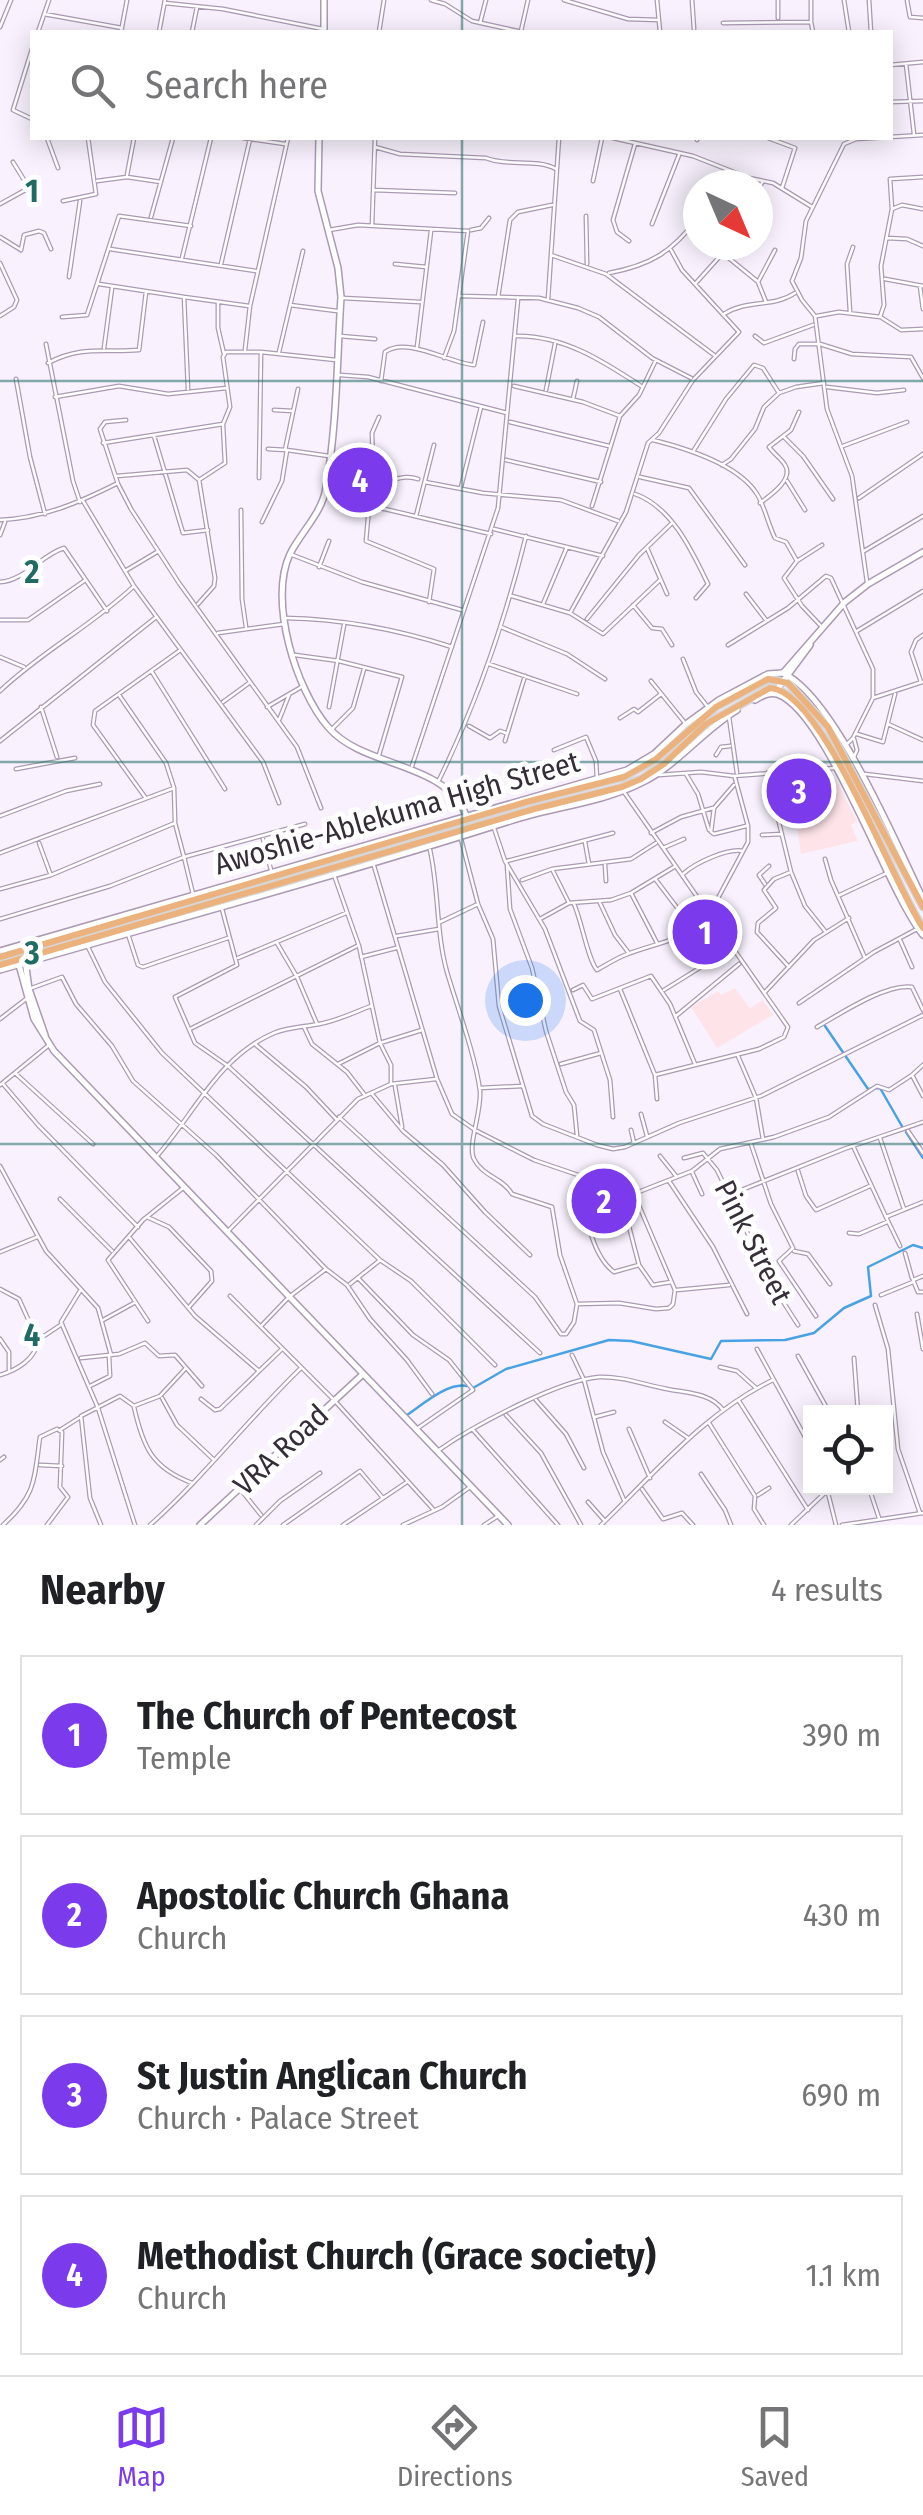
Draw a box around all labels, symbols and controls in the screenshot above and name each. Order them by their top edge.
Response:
search box [30,30,893,140]
icon: search [65,58,120,113]
text: Search here [145,62,328,108]
north arrow [683,170,773,260]
text: 1 [25,172,39,210]
pin: 4 [328,442,392,518]
text: 2 [24,553,40,591]
street label: Awoshie-Ablekuma High Street [210,744,584,882]
pin: 3 [766,754,832,828]
pin: 1 [672,894,738,970]
text: 3 [23,934,40,972]
your location [500,975,551,1026]
pin: 2 [572,1164,636,1238]
street label: Pink Street [707,1174,800,1310]
text: 4 [24,1316,40,1354]
street label: VRA Road [226,1397,336,1503]
map controls [803,1405,893,1495]
button: locate [803,1405,893,1495]
text: Nearby [40,1565,165,1615]
text: 4 results [771,1571,883,1609]
text: The Church of Pentecost [137,1693,517,1739]
text: 1 [68,1716,81,1754]
text: 390 m [803,1716,881,1754]
text: Temple [137,1739,232,1777]
text: Apostolic Church Ghana [137,1873,509,1919]
text: 2 [67,1896,82,1934]
text: 430 m [803,1896,881,1934]
text: Church [137,1919,227,1957]
text: St Justin Anglican Church [137,2053,527,2099]
text: 3 [67,2076,82,2114]
text: 690 m [801,2076,881,2114]
text: Church · Palace Street [137,2099,419,2137]
text: Methodist Church (Grace society) [137,2233,656,2279]
text: 4 [66,2256,83,2294]
text: 1.1 km [805,2256,881,2294]
text: Church [137,2279,227,2317]
tab: Map [114,2400,169,2493]
tab: Directions [397,2400,513,2493]
tab: Saved [741,2400,809,2493]

